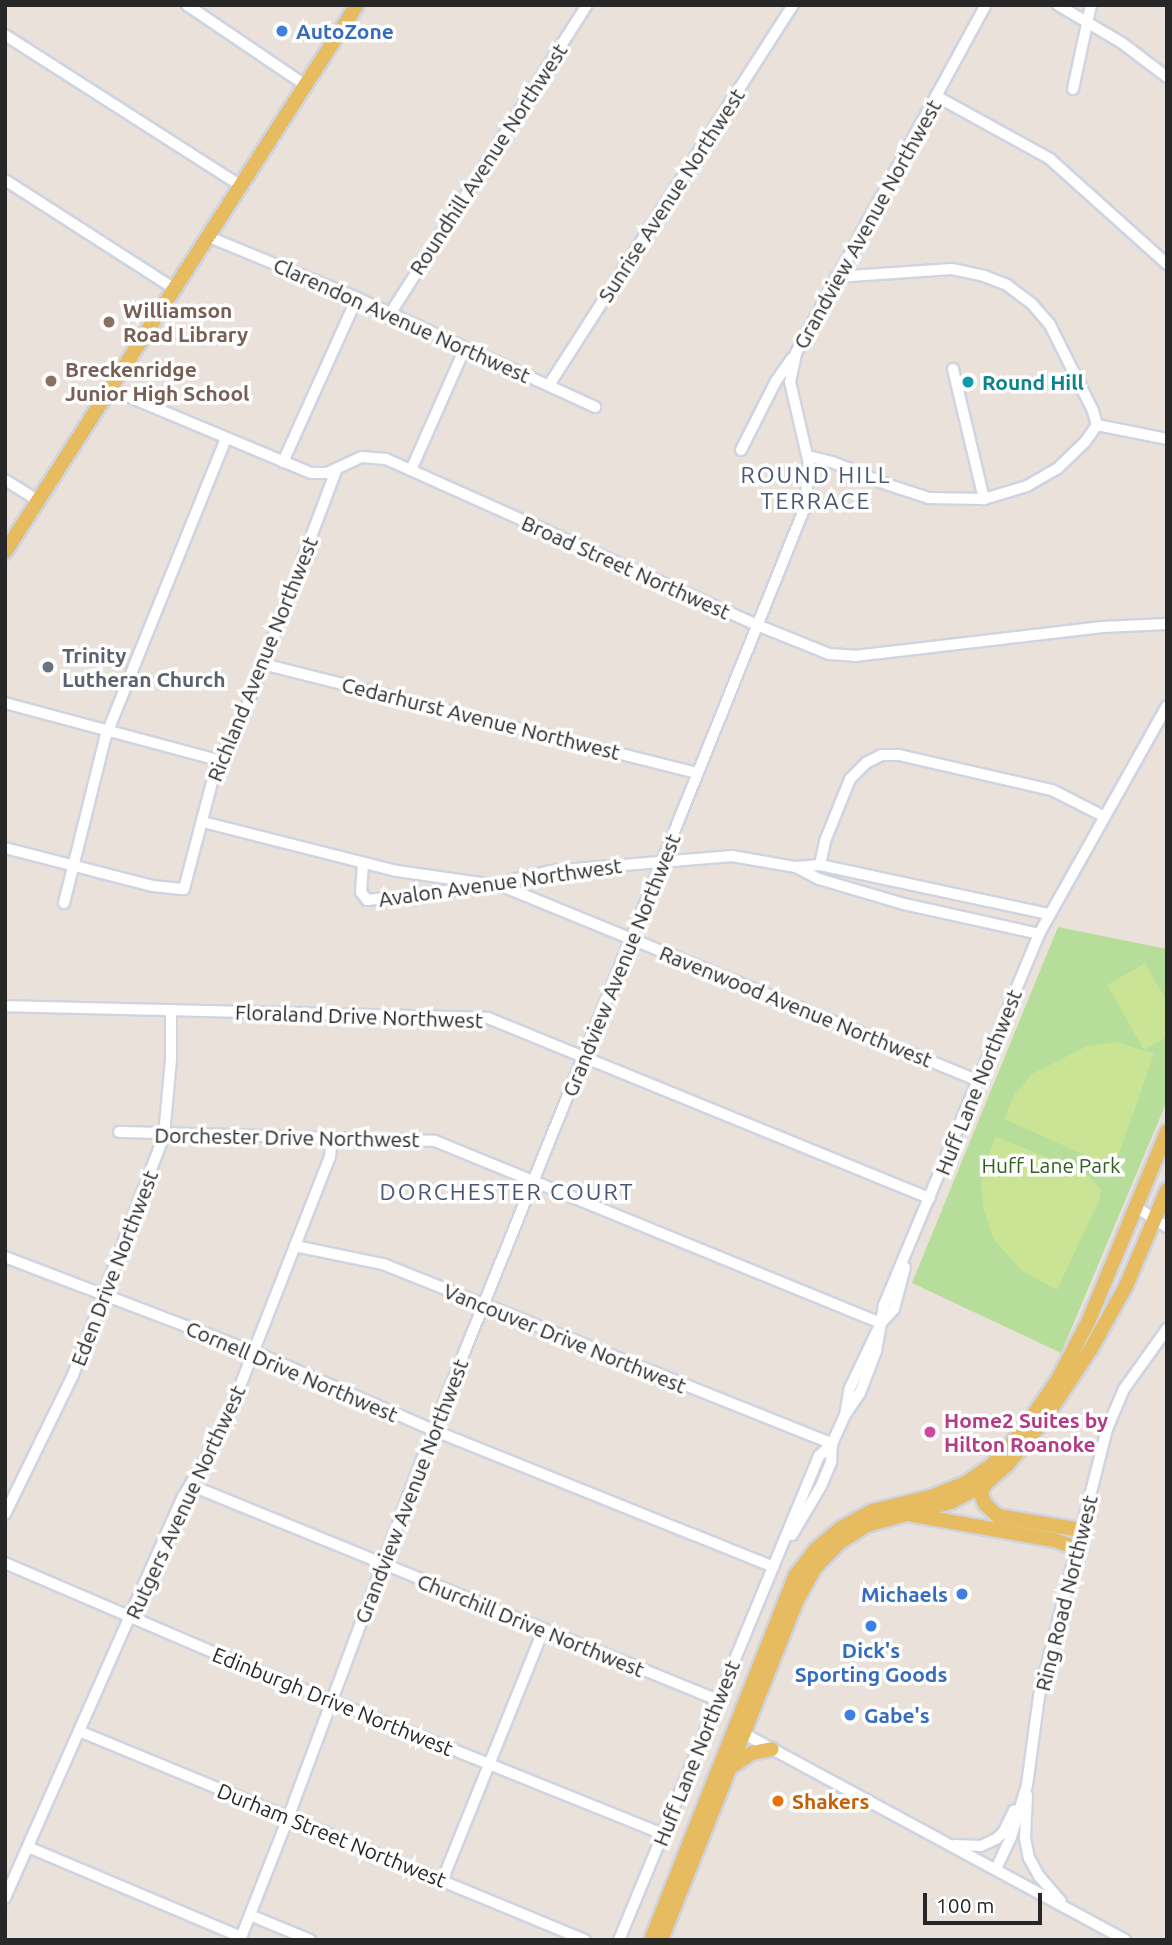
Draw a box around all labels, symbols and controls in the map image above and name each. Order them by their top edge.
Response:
place label: AutoZone [296,18,394,44]
marker: AutoZone [274,23,290,39]
street label: Roundhill Avenue Northwest [404,39,572,279]
street label: Sunrise Avenue Northwest [592,83,750,307]
street label: Grandview Avenue Northwest [788,95,946,353]
street label: Clarendon Avenue Northwest [270,252,534,388]
place label: Williamson Road Library [123,297,248,347]
marker: Williamson Road Library [101,314,117,330]
place label: Breckenridge Junior High School [65,356,249,406]
place label: Round Hill [982,369,1084,395]
marker: Breckenridge Junior High School [43,373,59,389]
marker: Round Hill [960,374,976,390]
district label: ROUND HILL TERRACE [742,461,890,515]
street label: Broad Street Northwest [518,510,734,624]
street label: Richland Avenue Northwest [201,533,323,785]
place label: Trinity Lutheran Church [62,642,225,692]
marker: Trinity Lutheran Church [40,659,56,675]
street label: Cedarhurst Avenue Northwest [339,671,623,765]
street label: Grandview Avenue Northwest [557,830,685,1100]
street label: Avalon Avenue Northwest [377,852,623,912]
street label: Ravenwood Avenue Northwest [656,940,936,1072]
street label: Huff Lane Northwest [929,985,1027,1179]
street label: Floraland Drive Northwest [235,999,483,1033]
street label: Dorchester Drive Northwest [154,1122,420,1152]
park label: Huff Lane Park [981,1152,1121,1178]
street label: Eden Drive Northwest [65,1167,163,1369]
district label: DORCHESTER COURT [381,1178,633,1206]
street label: Vancouver Drive Northwest [440,1278,690,1398]
street label: Cornell Drive Northwest [182,1315,402,1427]
street label: Grandview Avenue Northwest [349,1355,473,1627]
street label: Rutgers Avenue Northwest [120,1381,250,1623]
place label: Home2 Suites by Hilton Roanoke [944,1407,1108,1457]
marker: Home2 Suites by Hilton Roanoke [922,1424,938,1440]
street label: Ring Road Northwest [1029,1492,1103,1694]
street label: Churchill Drive Northwest [414,1568,648,1682]
place label: Michaels [861,1581,948,1607]
marker: Michaels [954,1586,970,1602]
marker: Dick's Sporting Goods [863,1618,879,1634]
place label: Dick's Sporting Goods [795,1637,947,1687]
street label: Edinburgh Drive Northwest [209,1641,457,1761]
street label: Huff Lane Northwest [647,1656,745,1850]
place label: Gabe's [864,1702,930,1728]
marker: Gabe's [842,1707,858,1723]
street label: Durham Street Northwest [214,1777,450,1893]
place label: Shakers [792,1788,869,1814]
marker: Shakers [770,1793,786,1809]
scale bar [927,1878,1046,1922]
text: 100 m [936,1893,994,1917]

